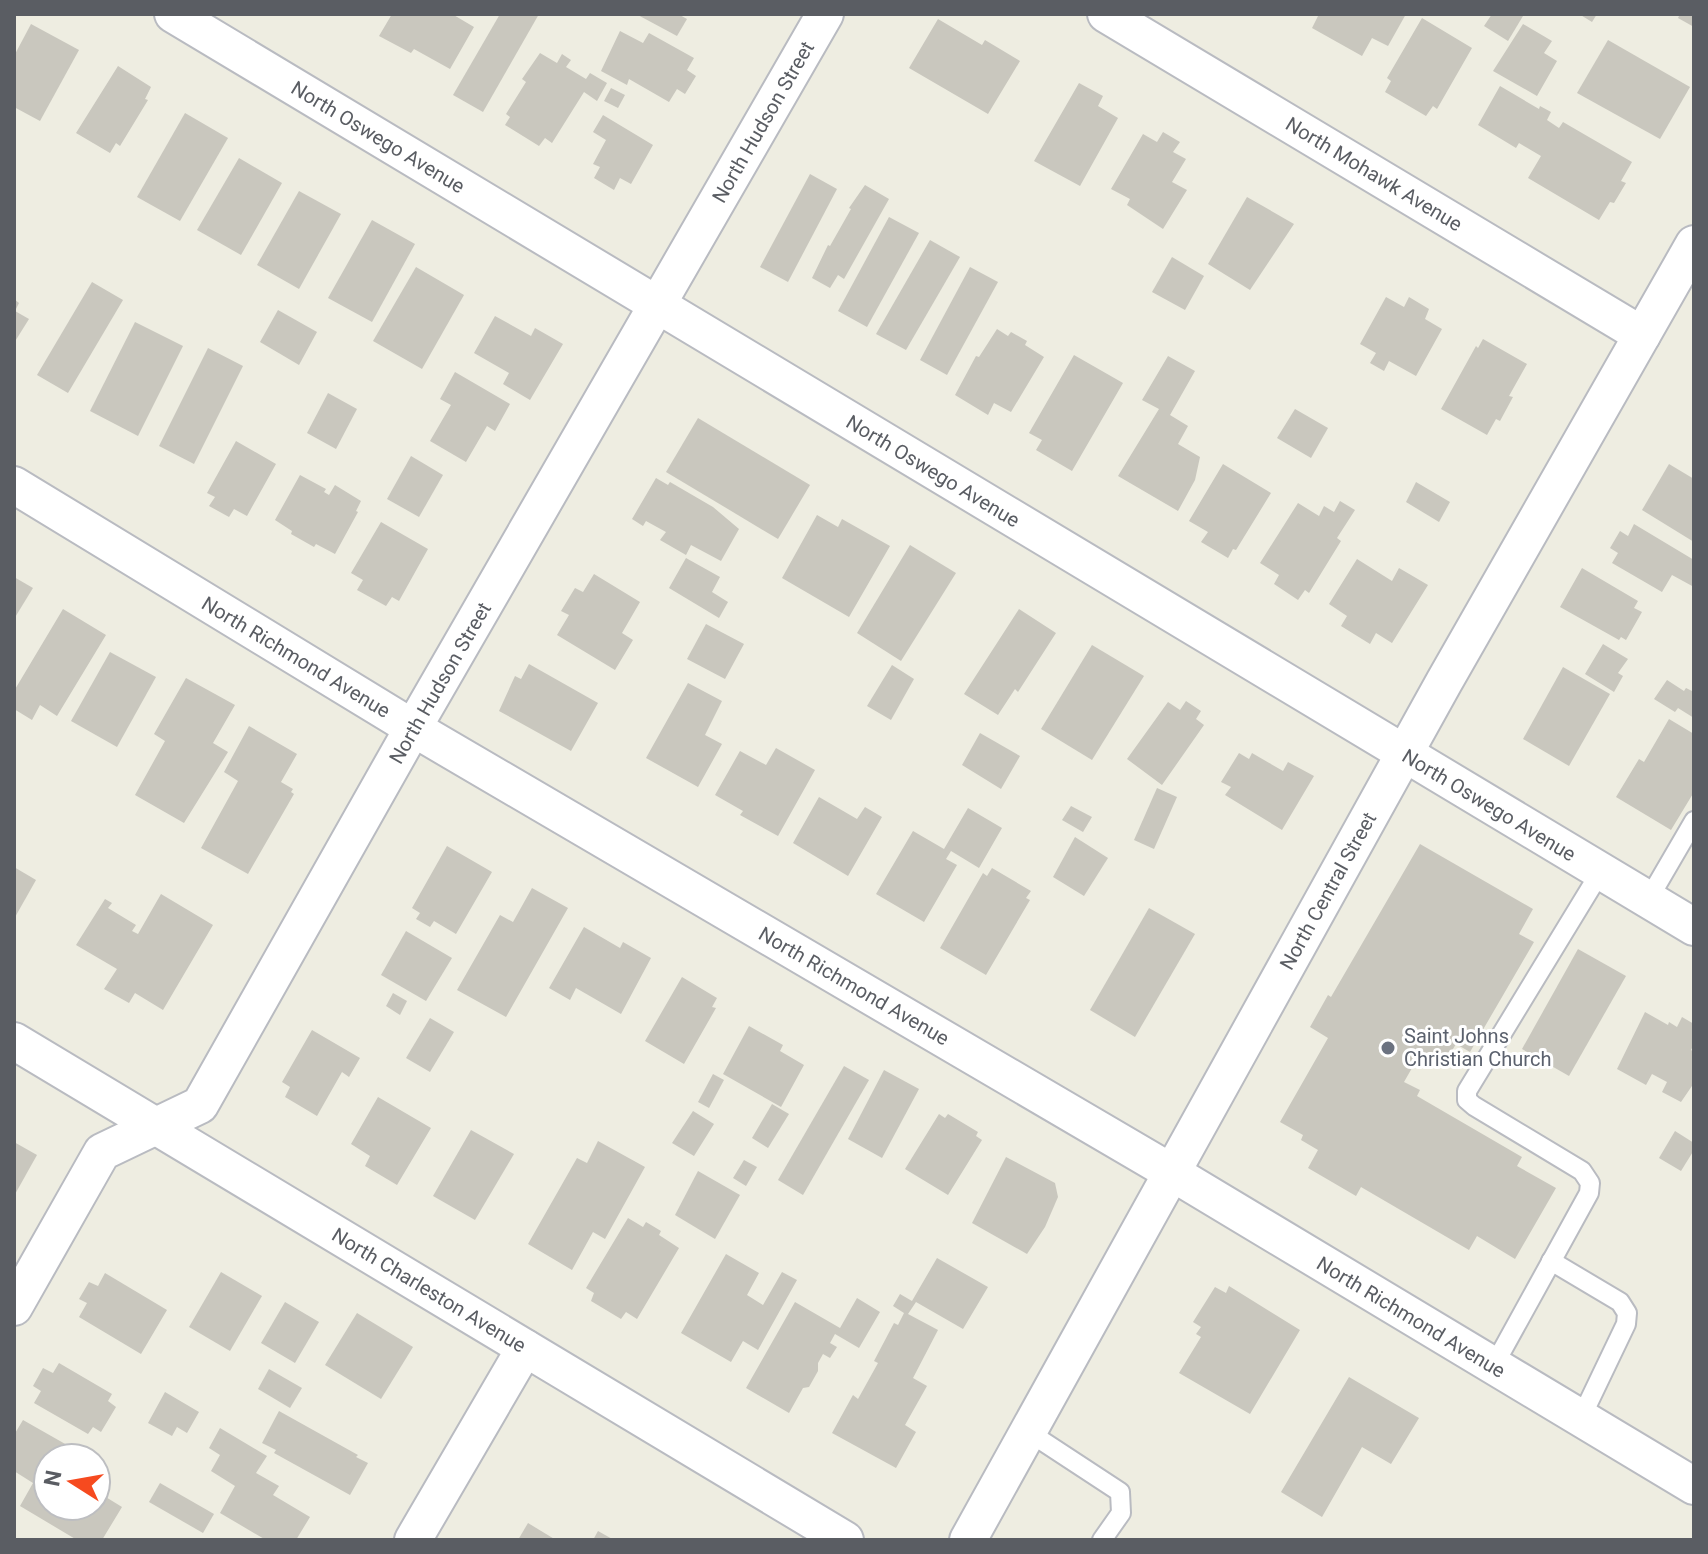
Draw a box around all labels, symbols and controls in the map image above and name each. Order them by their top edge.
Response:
street label: North Hudson Street [707,37,819,207]
street label: North Oswego Avenue [287,76,469,198]
street label: North Mohawk Avenue [1281,112,1467,236]
street label: North Oswego Avenue [842,410,1024,532]
street label: North Richmond Avenue [197,591,395,723]
street label: North Hudson Street [384,598,496,768]
street label: North Oswego Avenue [1398,744,1580,866]
street label: North Central Street [1275,808,1381,974]
street label: North Richmond Avenue [755,922,953,1050]
place label: Saint Johns Christian Church [1404,1024,1551,1071]
marker: Saint Johns Christian Church [1379,1039,1397,1057]
street label: North Charleston Avenue [328,1223,530,1357]
street label: North Richmond Avenue [1312,1251,1510,1383]
north arrow [32,1442,112,1522]
text: N [39,1468,67,1488]

